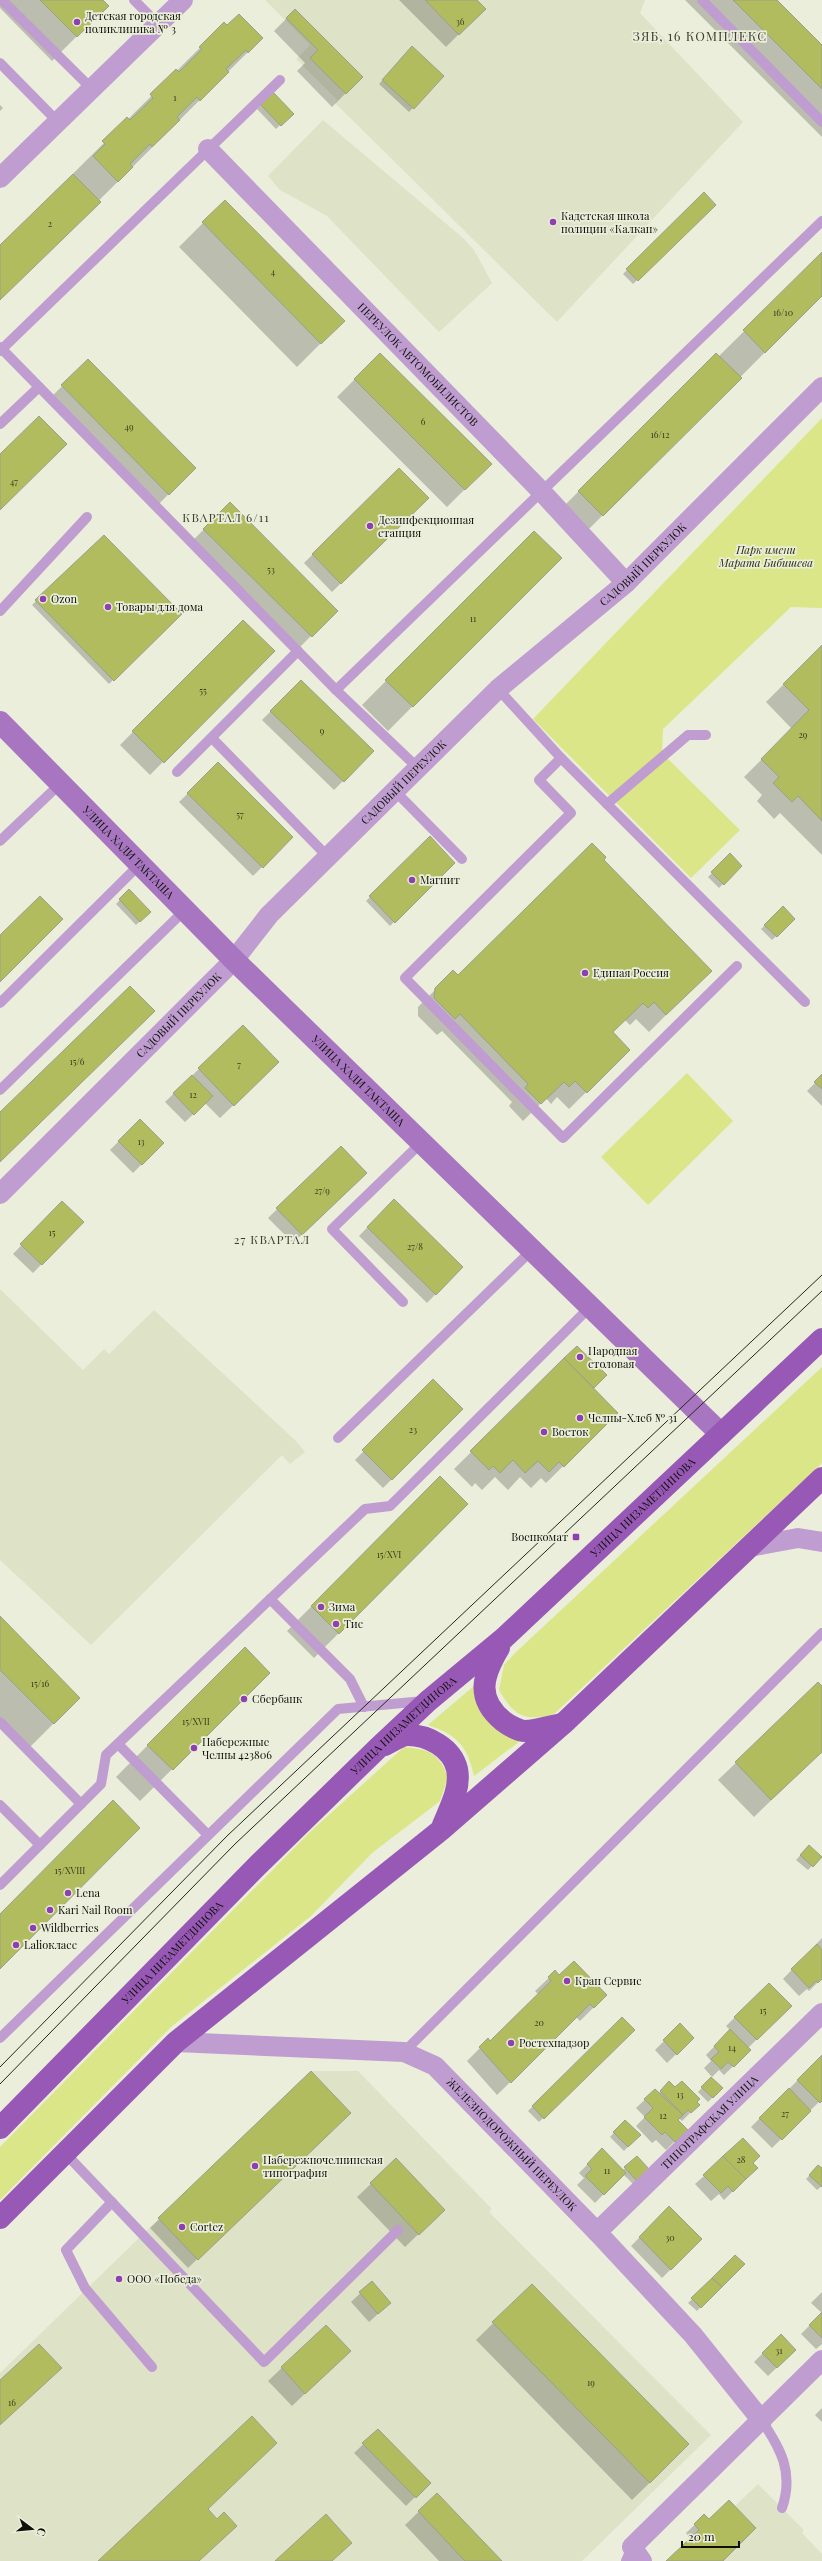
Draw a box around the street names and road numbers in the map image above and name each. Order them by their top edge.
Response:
street label: ПЕРЕУЛОК АВТОМОБИЛИСТОВ [355,299,482,429]
street label: САДОВЫЙ ПЕРЕУЛОК [596,519,690,609]
street label: САДОВЫЙ ПЕРЕУЛОК [357,736,450,828]
street label: УЛИЦА ХАДИ ТАКТАША [79,802,178,902]
street label: САДОВЫЙ ПЕРЕУЛОК [133,968,225,1061]
street label: УЛИЦА ХАДИ ТАКТАША [308,1031,408,1129]
street label: УЛИЦА НИЗАМЕТДИНОВА [586,1454,698,1561]
street label: УЛИЦА НИЗАМЕТДИНОВА [346,1673,459,1778]
street label: УЛИЦА НИЗАМЕТДИНОВА [117,1897,226,2008]
street label: ТИПОГРАФСКАЯ УЛИЦА [658,2072,761,2173]
street label: ЖЕЛЕЗНОДОРОЖНЫЙ ПЕРЕУЛОК [443,2074,581,2215]

